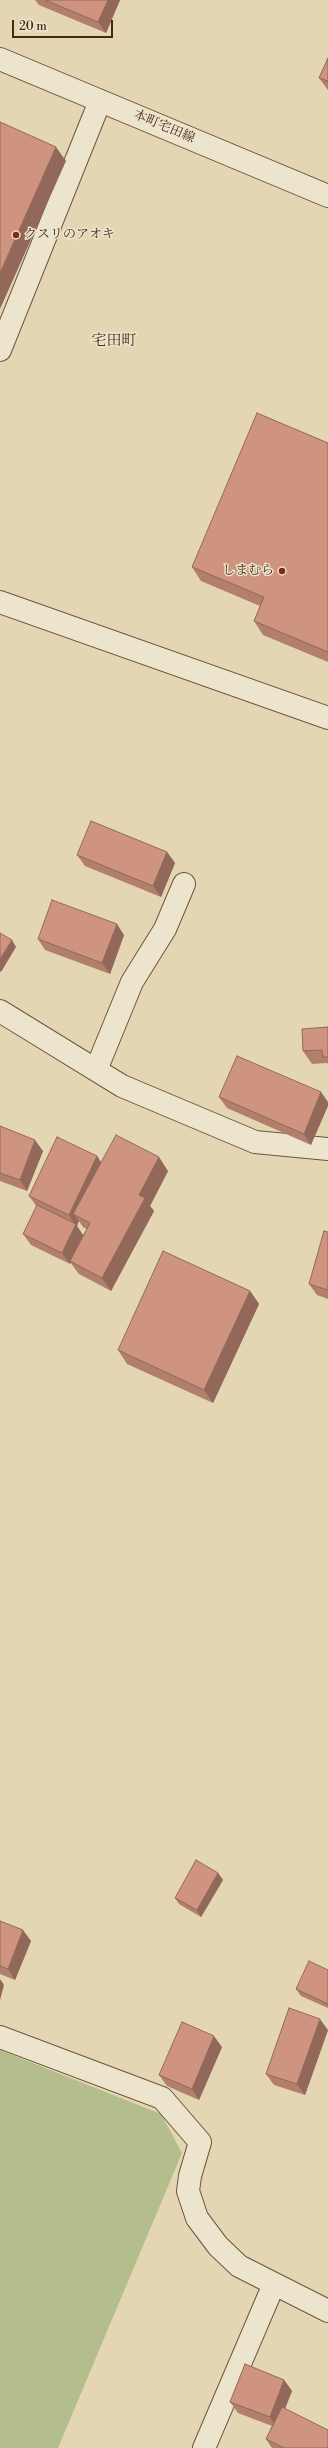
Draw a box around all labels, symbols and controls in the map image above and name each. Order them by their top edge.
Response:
scale bar [14,12,115,38]
text: 20 m [19,19,47,34]
street label: 本町宅田線 [131,107,197,147]
place label: クスリのアオキ [24,227,115,243]
marker: クスリのアオキ [11,230,21,240]
district label: 宅田町 [92,332,136,350]
place label: しまむら [222,563,274,579]
marker: しまむら [277,566,287,576]

